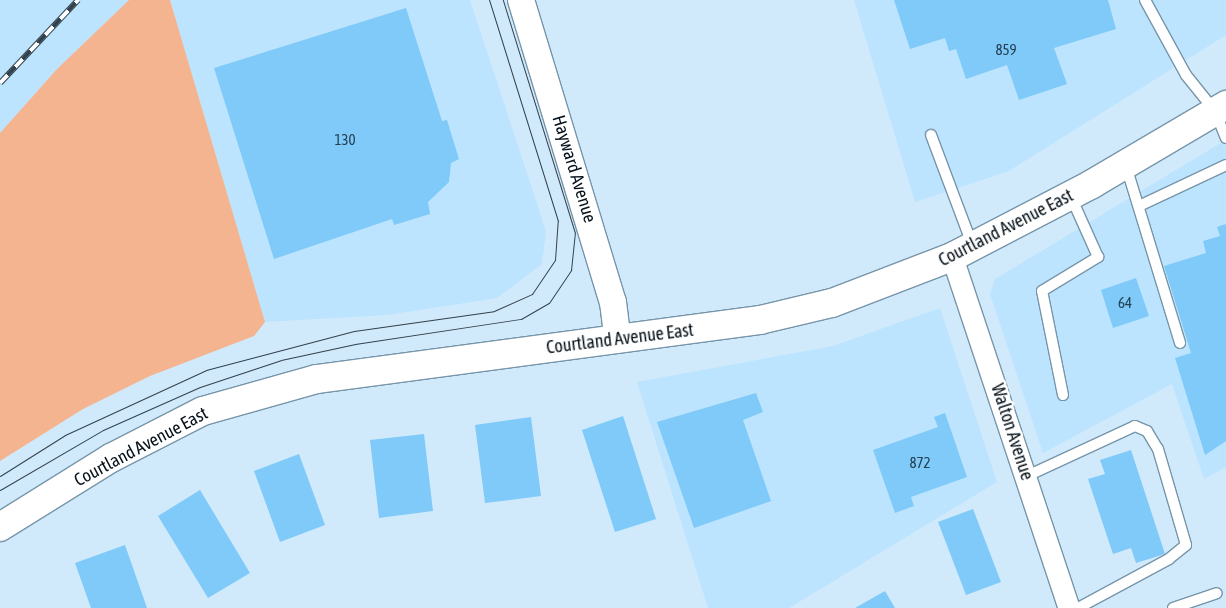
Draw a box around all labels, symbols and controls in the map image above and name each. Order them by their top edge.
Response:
house number: 859 [995,41,1017,59]
street label: Hayward Avenue [547,113,601,225]
house number: 130 [334,131,356,149]
street label: Courtland Avenue East [935,185,1077,271]
house number: 64 [1118,294,1132,312]
street label: Courtland Avenue East [545,319,695,359]
street label: Walton Avenue [986,381,1038,483]
street label: Courtland Avenue East [70,403,212,491]
house number: 872 [909,454,931,472]

